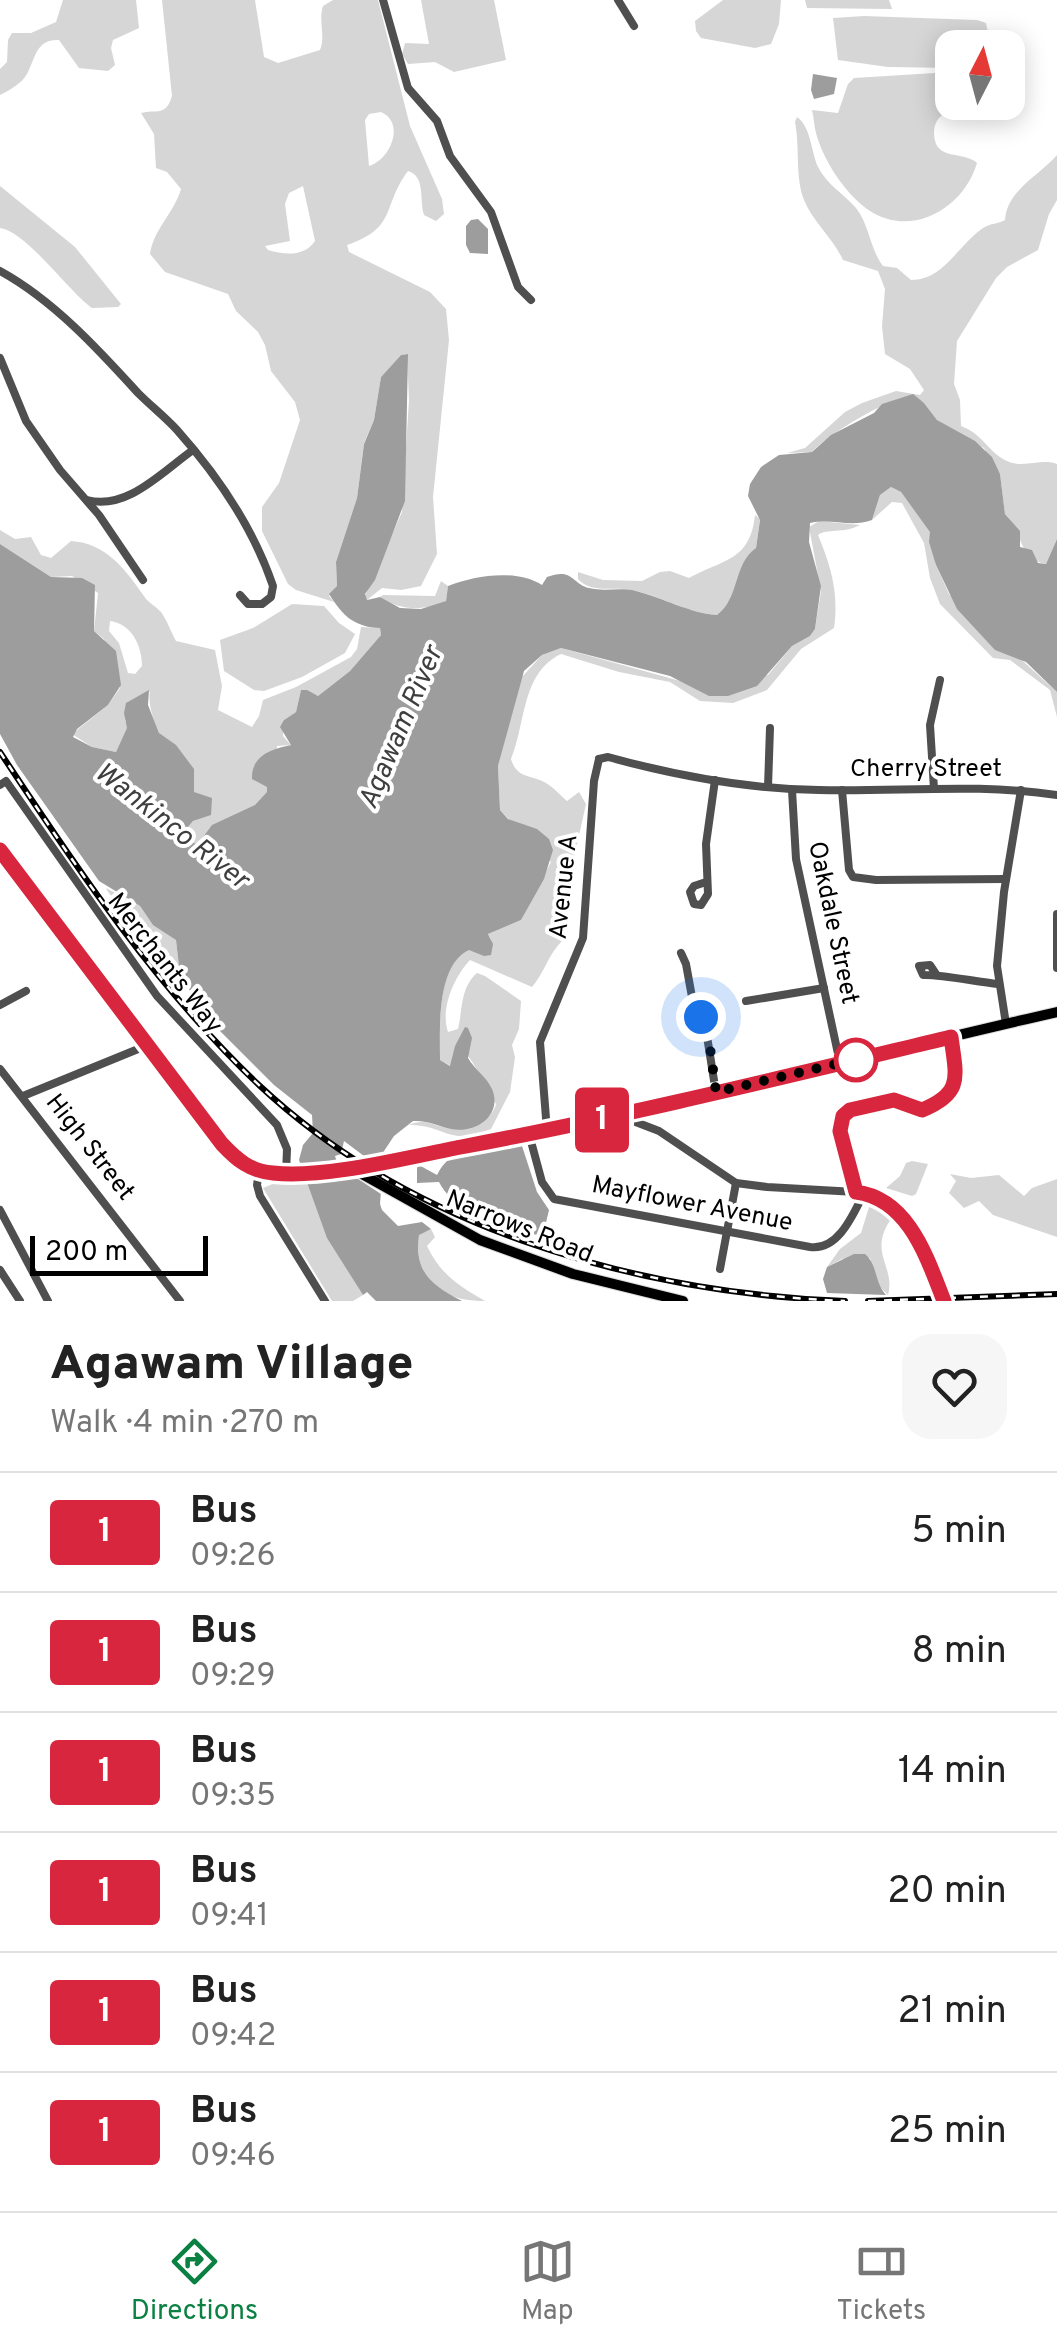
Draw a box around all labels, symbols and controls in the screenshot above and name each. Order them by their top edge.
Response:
north arrow [935,30,1025,120]
map controls [935,30,1025,120]
water label: Agawam River [352,639,453,815]
street label: Cherry Street [850,754,1002,786]
water label: Wankinco River [86,755,257,900]
street label: Avenue A [544,833,586,941]
street label: Oakdale Street [799,839,865,1007]
street label: Merchants Way [99,887,229,1041]
your location [676,992,726,1042]
unlabelled marker [835,1039,877,1081]
street label: High Street [37,1088,141,1208]
line badge: 1 [570,1088,634,1152]
text: 1 [595,1098,609,1142]
street label: Mayflower Avenue [589,1170,795,1240]
street label: Narrows Road [441,1184,597,1272]
scale bar [30,1231,208,1276]
text: 200 m [45,1235,128,1271]
button: heart [902,1334,1007,1439]
text: Agawam Village [50,1336,413,1396]
text: Walk · 4 min · 270 m [50,1404,319,1444]
text: Bus [190,1488,257,1537]
text: 5 min [911,1508,1007,1557]
text: 1 [98,1510,112,1554]
text: 09:26 [190,1537,276,1577]
text: Bus [190,1608,257,1657]
text: 8 min [912,1628,1007,1677]
text: 1 [98,1630,112,1674]
text: 09:29 [190,1657,276,1697]
text: Bus [190,1728,257,1777]
text: 14 min [898,1748,1007,1797]
text: 1 [98,1750,112,1794]
text: 09:35 [190,1777,276,1817]
text: Bus [190,1848,257,1897]
text: 20 min [887,1868,1007,1917]
text: 1 [98,1870,112,1914]
text: 09:41 [190,1897,269,1937]
text: Bus [190,1968,257,2017]
text: 21 min [897,1988,1007,2037]
text: 1 [98,1990,112,2034]
text: 09:42 [190,2017,276,2057]
text: Bus [190,2088,257,2137]
text: 25 min [888,2108,1007,2157]
text: 1 [98,2110,112,2154]
text: 09:46 [190,2137,276,2177]
tab: Directions [131,2234,258,2330]
tab: Map [520,2234,575,2330]
tab: Tickets [836,2234,926,2330]

